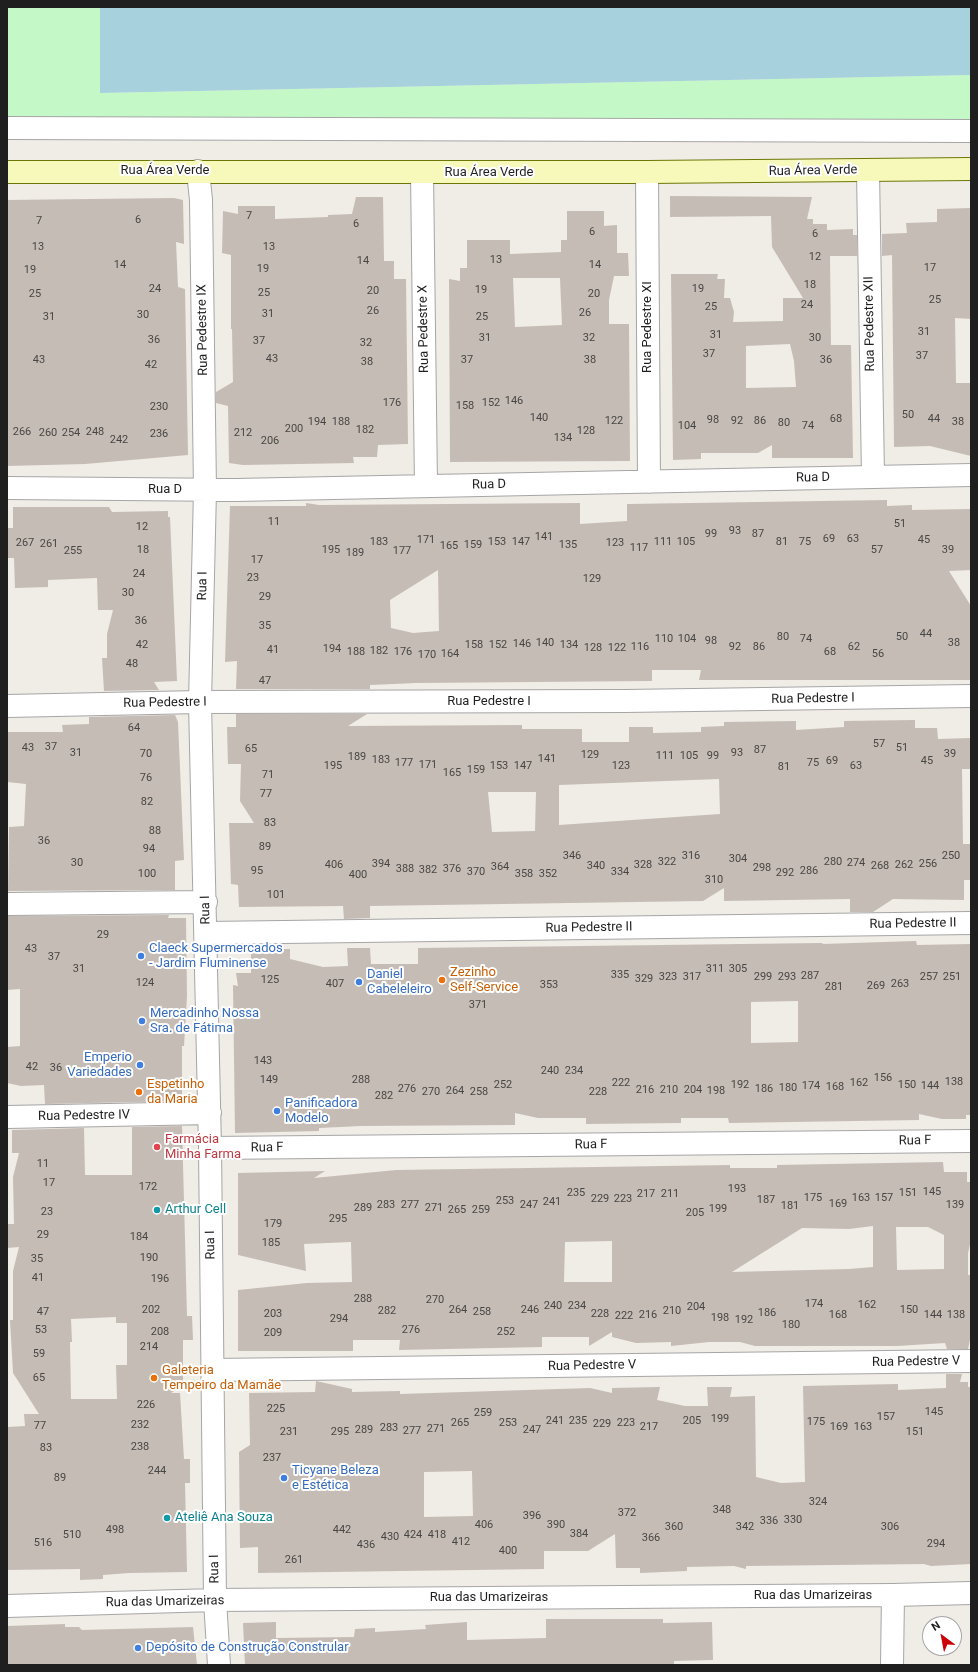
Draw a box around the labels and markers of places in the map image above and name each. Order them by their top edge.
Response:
place label: Claeck Supermercados - Jardim Fluminense [149,941,283,972]
marker: Claeck Supermercados - Jardim Fluminense [136,951,146,961]
place label: Zezinho Self-Service [450,965,518,996]
place label: Daniel Cabeleleiro [367,967,432,998]
marker: Zezinho Self-Service [437,975,447,985]
marker: Daniel Cabeleleiro [354,977,364,987]
place label: Mercadinho Nossa Sra. de Fátima [150,1006,259,1037]
marker: Mercadinho Nossa Sra. de Fátima [137,1016,147,1026]
place label: Emperio Variedades [67,1050,132,1081]
marker: Emperio Variedades [135,1060,145,1070]
place label: Espetinho da Maria [147,1077,204,1108]
marker: Espetinho da Maria [134,1087,144,1097]
place label: Panificadora Modelo [285,1096,358,1127]
marker: Panificadora Modelo [272,1106,282,1116]
place label: Farmácia Minha Farma [165,1132,241,1163]
marker: Farmácia Minha Farma [152,1142,162,1152]
place label: Arthur Cell [165,1202,226,1218]
marker: Arthur Cell [152,1205,162,1215]
place label: Galeteria Tempeiro da Mamãe [162,1363,281,1394]
marker: Galeteria Tempeiro da Mamãe [149,1373,159,1383]
place label: Ticyane Beleza e Estética [292,1463,379,1494]
marker: Ticyane Beleza e Estética [279,1473,289,1483]
place label: Ateliê Ana Souza [175,1510,273,1526]
marker: Ateliê Ana Souza [162,1513,172,1523]
place label: Depósito de Construção Constrular [146,1640,349,1656]
marker: Depósito de Construção Constrular [133,1643,143,1653]

